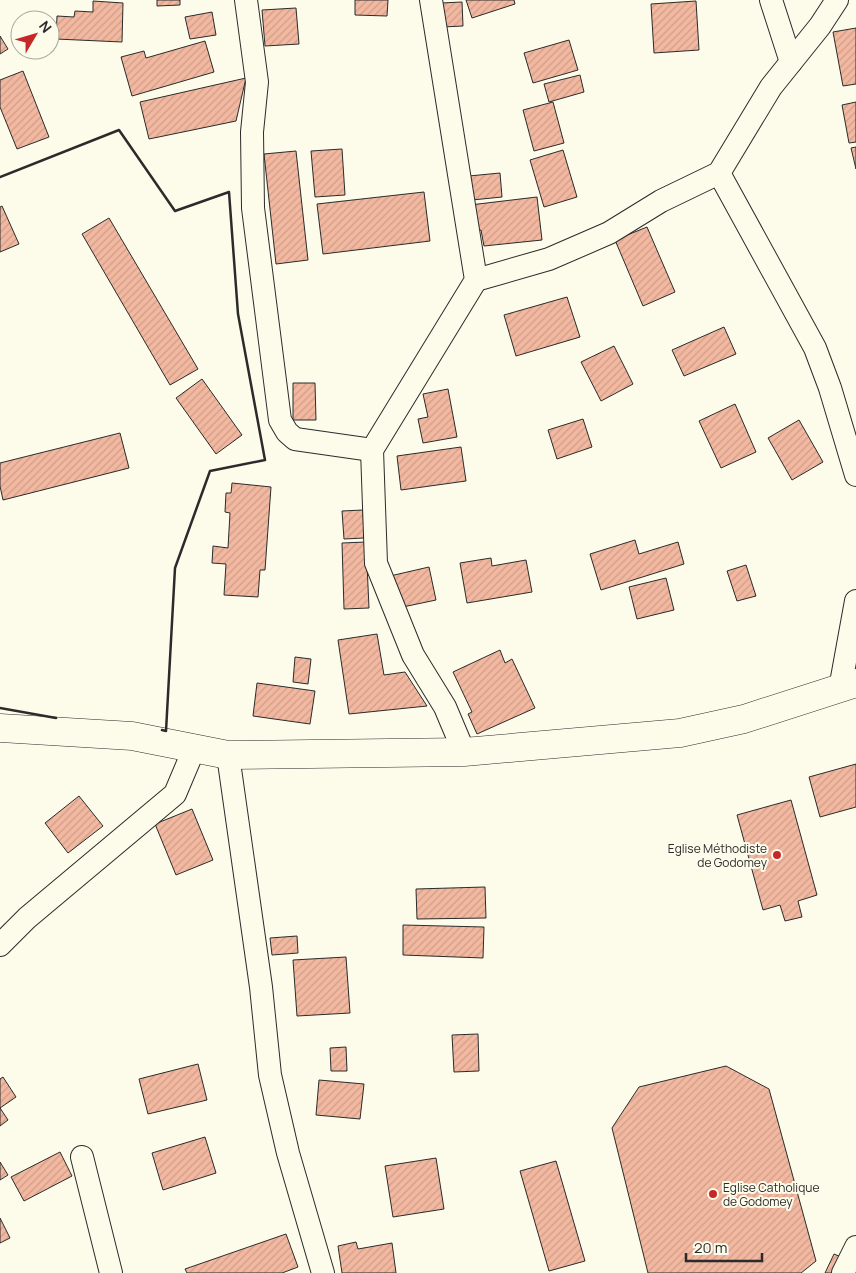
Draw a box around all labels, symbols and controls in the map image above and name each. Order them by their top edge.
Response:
north arrow [10,10,60,60]
text: N [35,17,56,37]
place label: Eglise Méthodiste de Godomey [668,840,768,871]
marker: Eglise Méthodiste de Godomey [771,849,783,861]
place label: Eglise Catholique de Godomey [723,1179,819,1210]
marker: Eglise Catholique de Godomey [707,1188,719,1200]
scale bar [686,1230,762,1262]
text: 20 m [694,1237,727,1258]

